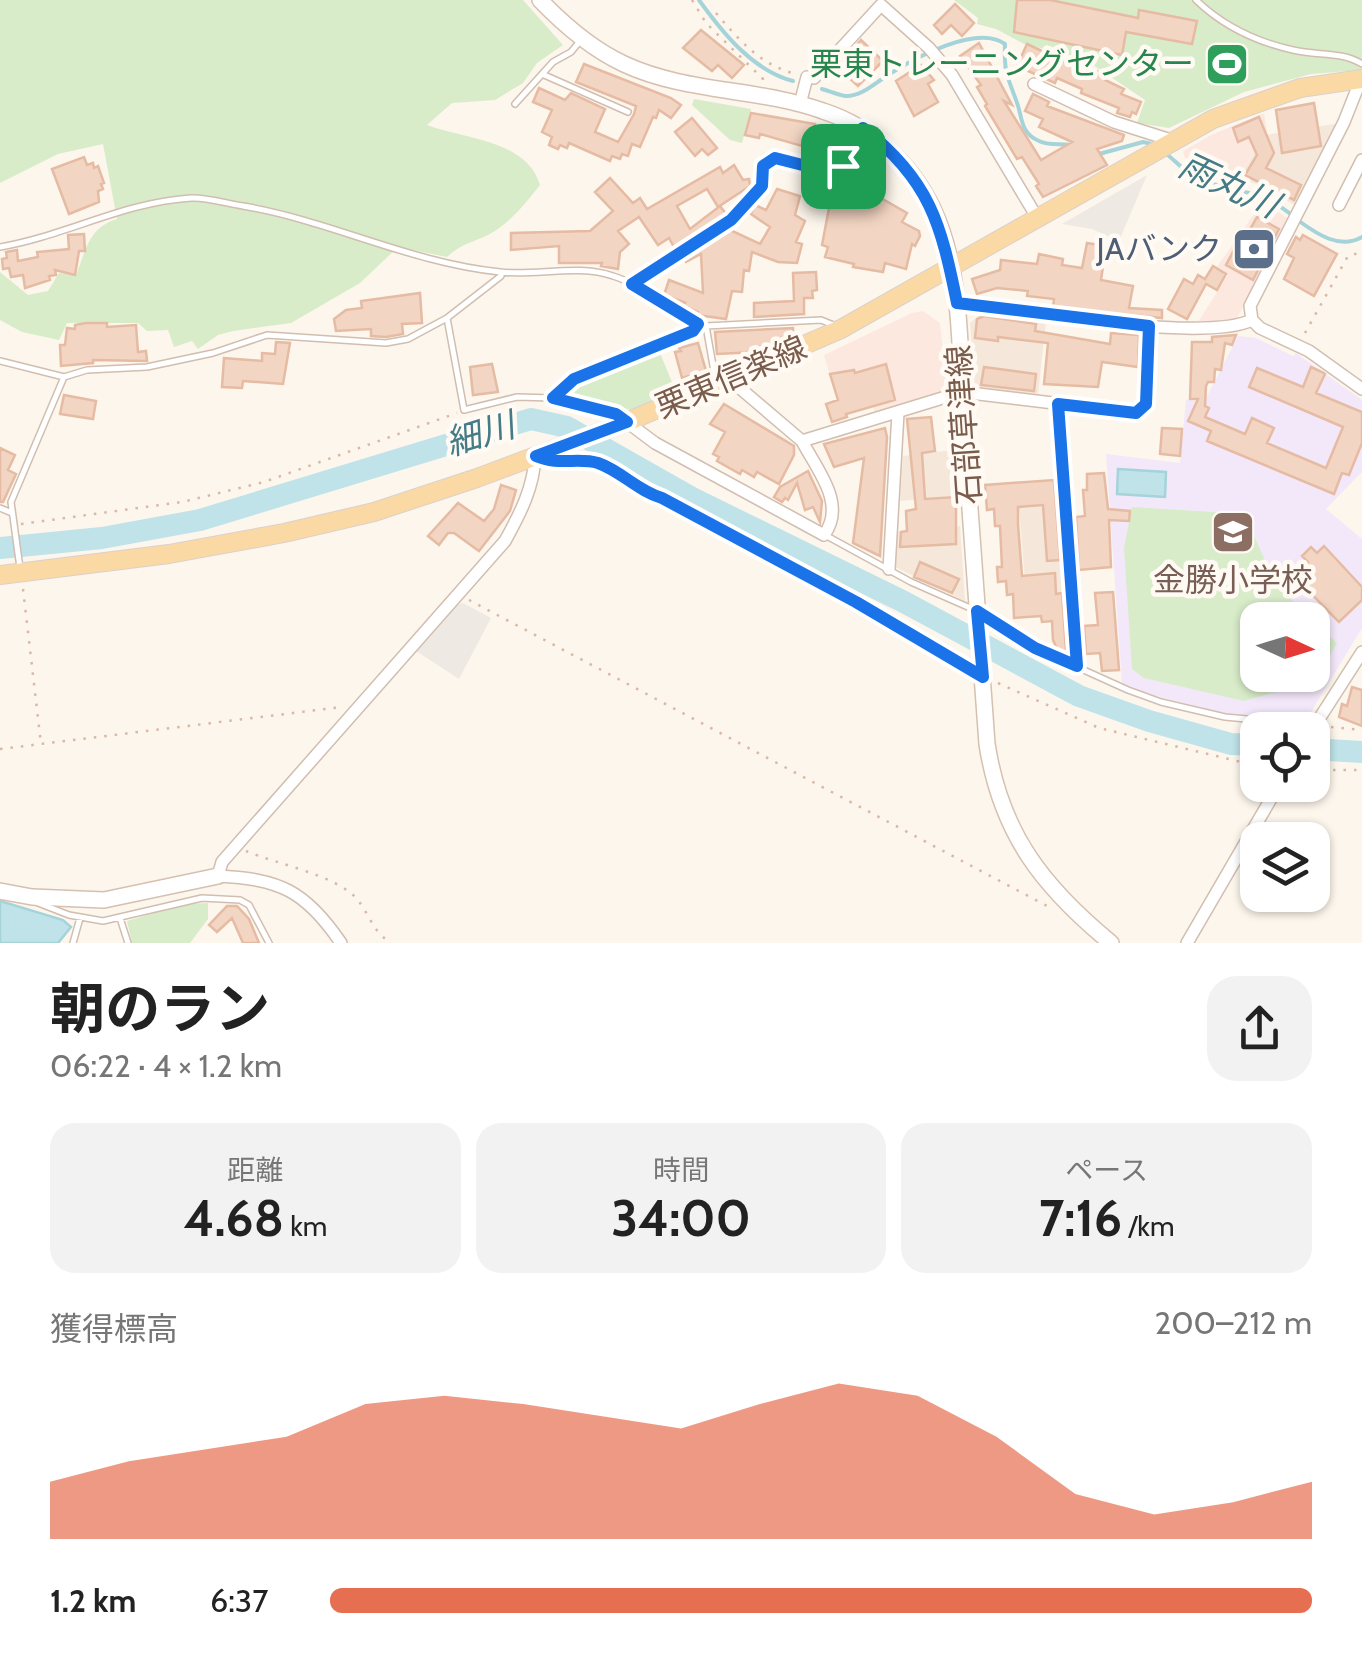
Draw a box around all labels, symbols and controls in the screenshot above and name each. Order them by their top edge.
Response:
sports icon: 栗東トレーニングセンター [1204,41,1250,87]
place label: 栗東トレーニングセンター [810,44,1194,83]
pin [801,124,886,209]
icon: arrive [816,139,871,194]
water label: 雨丸川 [1173,143,1289,228]
bank icon: JAバンク [1231,226,1277,272]
place label: JAバンク [1096,229,1222,268]
street label: 栗東信楽線 [650,327,812,426]
street label: 石部草津線 [938,344,989,506]
water label: 細川 [440,402,523,464]
school or university icon: 金勝小学校 [1210,509,1256,555]
place label: 金勝小学校 [1153,560,1313,599]
north arrow [1240,602,1330,692]
map controls [1240,602,1330,912]
button: locate [1240,712,1330,802]
button: layers [1240,822,1330,912]
text: 朝のラン [50,975,270,1042]
button: share [1207,976,1312,1081]
text: 06:22 · 4 × 1.2 km [50,1046,282,1085]
text: 距離 [227,1153,283,1187]
text: 時間 [653,1153,709,1187]
text: ペース [1065,1153,1148,1187]
text: 4.68 [183,1188,284,1249]
text: 34:00 [611,1188,751,1249]
text: 7:16 [1039,1188,1122,1249]
text: km [284,1209,327,1243]
text: /km [1122,1209,1174,1243]
text: 200–212 m [1154,1303,1312,1342]
text: 獲得標高 [50,1309,178,1348]
text: 1.2 km [50,1581,136,1620]
text: 6:37 [210,1581,268,1620]

